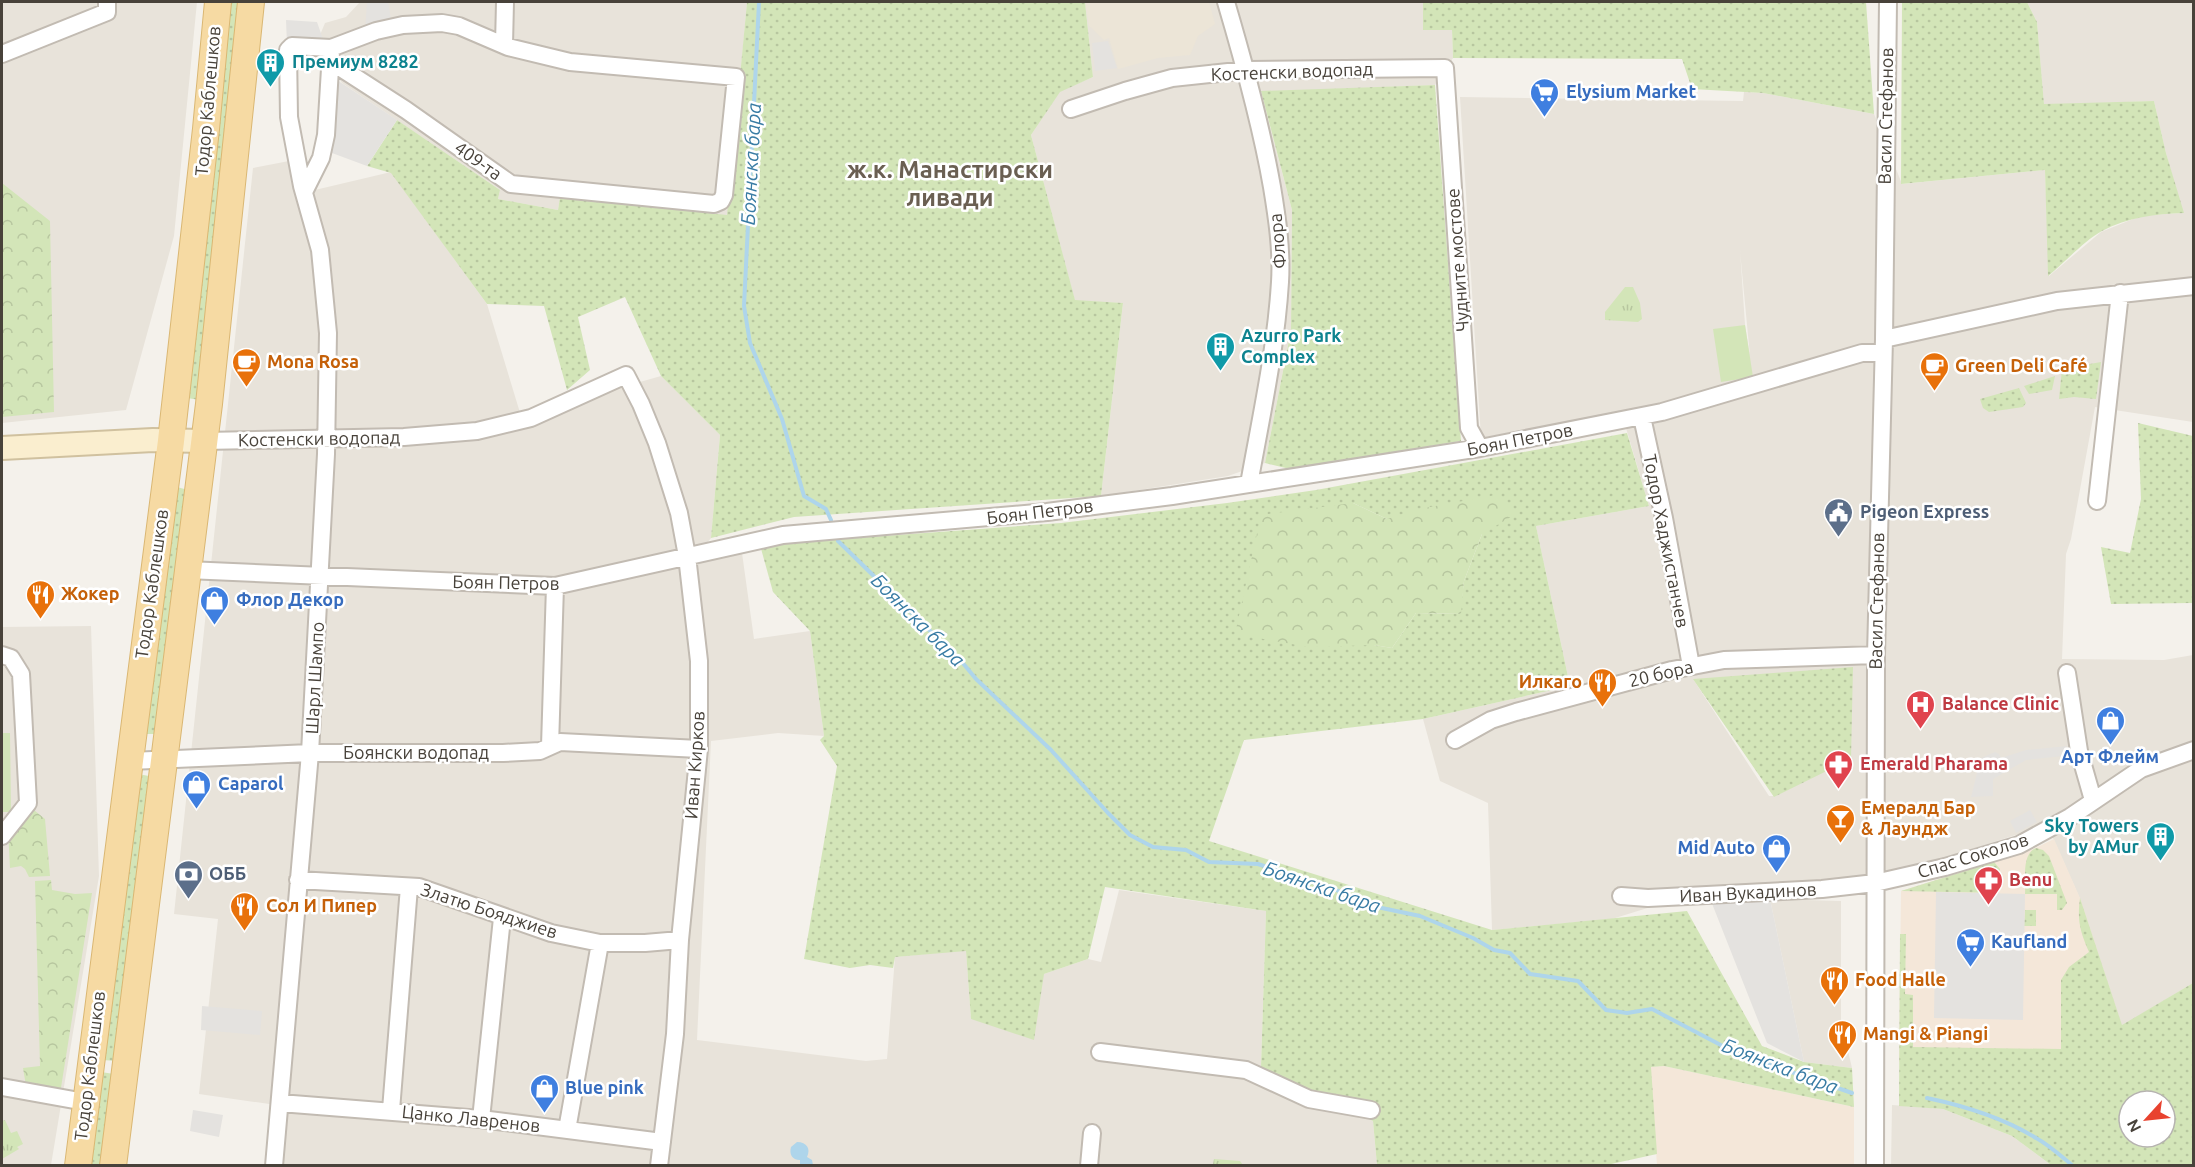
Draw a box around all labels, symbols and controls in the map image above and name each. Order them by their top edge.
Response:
street label: Тодор Каблешков [190,25,224,177]
building icon: Премиум 8282 [255,46,287,88]
street label: Васил Стефанов [1874,47,1896,185]
place label: Премиум 8282 [292,51,419,71]
street label: Костенски водопад [1210,58,1374,84]
supermarket icon: Elysium Market [1529,76,1561,118]
place label: Elysium Market [1566,81,1696,101]
water label: Боянска бара [736,102,765,226]
street label: 409-та [451,137,506,184]
district label: ж.к. Манастирски ливади [847,156,1053,211]
street label: Чудните мостове [1442,188,1472,333]
street label: Флора [1265,212,1289,270]
place label: Azurro Park Complex [1241,325,1341,366]
building icon: Azurro Park Complex [1204,330,1236,372]
cafe icon: Mona Rosa [230,346,262,388]
cafe icon: Green Deli Café [1918,350,1950,392]
place label: Mona Rosa [267,351,359,371]
place label: Green Deli Café [1955,355,2088,375]
street label: Боян Петров [1465,419,1574,459]
street label: Костенски водопад [238,427,401,449]
street label: Тодор Хаджистанчев [1640,452,1694,629]
street label: Боян Петров [985,495,1094,527]
public building icon: Pigeon Express [1823,496,1855,538]
place label: Pigeon Express [1860,501,1989,521]
street label: Тодор Каблешков [131,508,171,660]
street label: Васил Стефанов [1865,532,1887,670]
water label: Боянска бара [867,568,970,671]
street label: Боян Петров [452,571,560,593]
restaurant icon: Жокер [24,578,56,620]
place label: Жокер [61,583,119,603]
shop icon: Флор Декор [199,584,231,626]
place label: Флор Декор [236,589,344,609]
street label: Шарл Шампо [301,621,327,735]
street label: 20 бора [1627,656,1695,690]
restaurant icon: Илкаго [1587,666,1619,708]
place label: Илкаго [1519,671,1582,691]
hospital icon: Balance Clinic [1905,688,1937,730]
place label: Balance Clinic [1942,693,2059,713]
shop icon: Арт Флейм [2094,704,2126,746]
street label: Иван Кирков [680,710,708,820]
street label: Боянски водопад [343,742,489,762]
place label: Арт Флейм [2061,746,2159,766]
pharmacy icon: Emerald Pharama [1823,748,1855,790]
place label: Emerald Pharama [1860,753,2008,773]
shop icon: Caparol [181,768,213,810]
place label: Caparol [218,773,284,793]
place label: Емералд Бар & Лаундж [1861,797,1975,838]
bar icon: Емералд Бар & Лаундж [1824,802,1856,844]
place label: Sky Towers by AMur [2044,815,2140,856]
building icon: Sky Towers by AMur [2144,820,2176,862]
street label: Спас Соколов [1915,829,2031,881]
shop icon: Mid Auto [1760,832,1792,874]
place label: Mid Auto [1677,837,1755,857]
water label: Боянска бара [1261,856,1384,917]
bank icon: ОББ [172,858,204,900]
place label: ОББ [209,863,246,883]
pharmacy icon: Benu [1972,864,2004,906]
place label: Benu [2009,869,2052,889]
street label: Иван Вукадинов [1679,878,1817,906]
street label: Златю Бояджиев [419,879,560,942]
restaurant icon: Сол И Пипер [229,890,261,932]
place label: Сол И Пипер [266,895,377,915]
supermarket icon: Kaufland [1954,926,1986,968]
place label: Kaufland [1991,931,2067,951]
restaurant icon: Food Halle [1818,964,1850,1006]
place label: Food Halle [1855,969,1946,989]
street label: Тодор Каблешков [70,990,108,1142]
restaurant icon: Mangi & Piangi [1826,1018,1858,1060]
place label: Mangi & Piangi [1863,1023,1988,1043]
water label: Боянска бара [1719,1033,1842,1098]
shop icon: Blue pink [528,1072,560,1114]
place label: Blue pink [565,1077,644,1097]
north arrow [2117,1089,2177,1149]
street label: Цанко Лавренов [401,1101,541,1135]
text: N [2123,1116,2144,1135]

